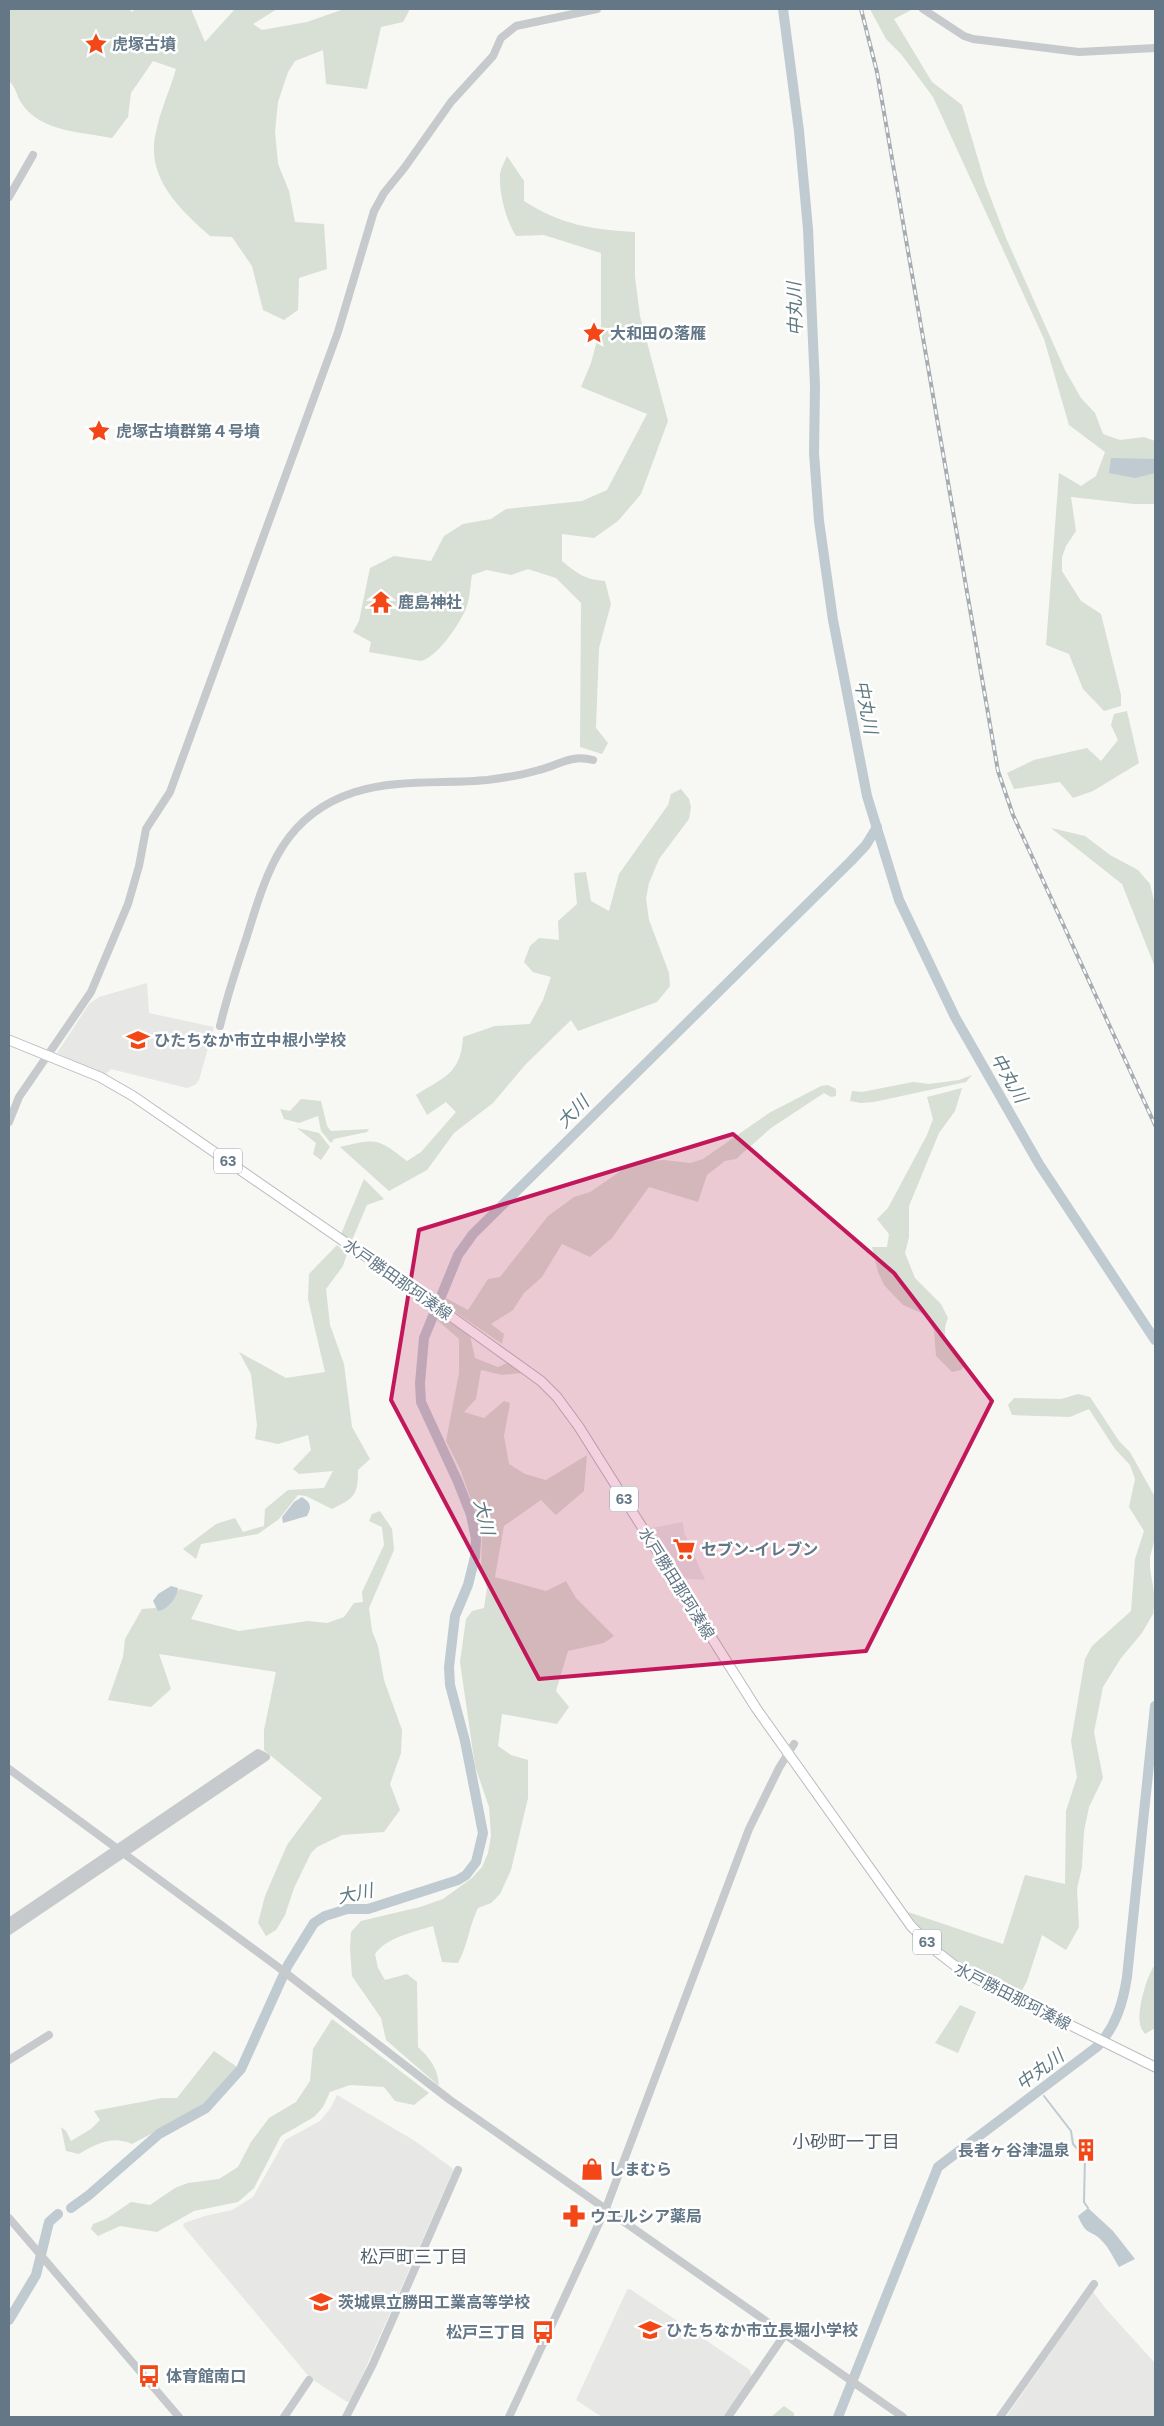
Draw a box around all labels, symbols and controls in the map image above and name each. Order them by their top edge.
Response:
place icon: 虎塚古墳 [83,31,109,57]
place label: 虎塚古墳 [112,36,176,53]
water label: 中丸川 [784,280,806,336]
place icon: 大和田の落雁 [581,320,607,346]
place label: 大和田の落雁 [610,325,706,342]
place icon: 虎塚古墳群第４号墳 [86,418,112,444]
place label: 虎塚古墳群第４号墳 [116,423,260,440]
temple icon: 鹿島神社 [368,589,394,615]
place label: 鹿島神社 [398,593,462,611]
water label: 中丸川 [851,679,881,737]
school or university icon: ひたちなか市立中根小学校 [125,1027,151,1053]
place label: ひたちなか市立中根小学校 [154,1032,346,1049]
water label: 中丸川 [987,1050,1032,1108]
water label: 大川 [553,1091,594,1132]
road number: 63 [214,1148,242,1174]
street label: 水戸勝田那珂湊線 [340,1236,455,1323]
road number: 63 [610,1486,638,1512]
water label: 大川 [470,1497,498,1539]
street label: 水戸勝田那珂湊線 [635,1524,718,1642]
supermarket icon: セブン-イレブン [671,1536,697,1562]
place label: セブン-イレブン [701,1541,818,1558]
water label: 大川 [335,1880,377,1908]
road number: 63 [913,1930,941,1954]
street label: 水戸勝田那珂湊線 [952,1960,1074,2033]
water label: 中丸川 [1012,2045,1069,2094]
district label: 小砂町一丁目 [792,2132,900,2152]
building icon: 長者ヶ谷津温泉 [1073,2137,1099,2163]
place label: 長者ヶ谷津温泉 [958,2142,1070,2159]
shop icon: しまむら [579,2156,605,2182]
place label: しまむら [608,2161,672,2178]
pharmacy icon: ウエルシア薬局 [561,2203,587,2229]
place label: ウエルシア薬局 [590,2208,702,2225]
district label: 松戸町三丁目 [360,2247,468,2267]
school or university icon: 茨城県立勝田工業高等学校 [308,2289,334,2315]
place label: 茨城県立勝田工業高等学校 [338,2293,530,2311]
school or university icon: ひたちなか市立長堀小学校 [637,2317,663,2343]
bus stop icon: 松戸三丁目 [530,2319,556,2345]
place label: ひたちなか市立長堀小学校 [666,2322,858,2339]
place label: 松戸三丁目 [446,2324,526,2341]
bus stop icon: 体育館南口 [136,2363,162,2389]
place label: 体育館南口 [166,2368,246,2385]

